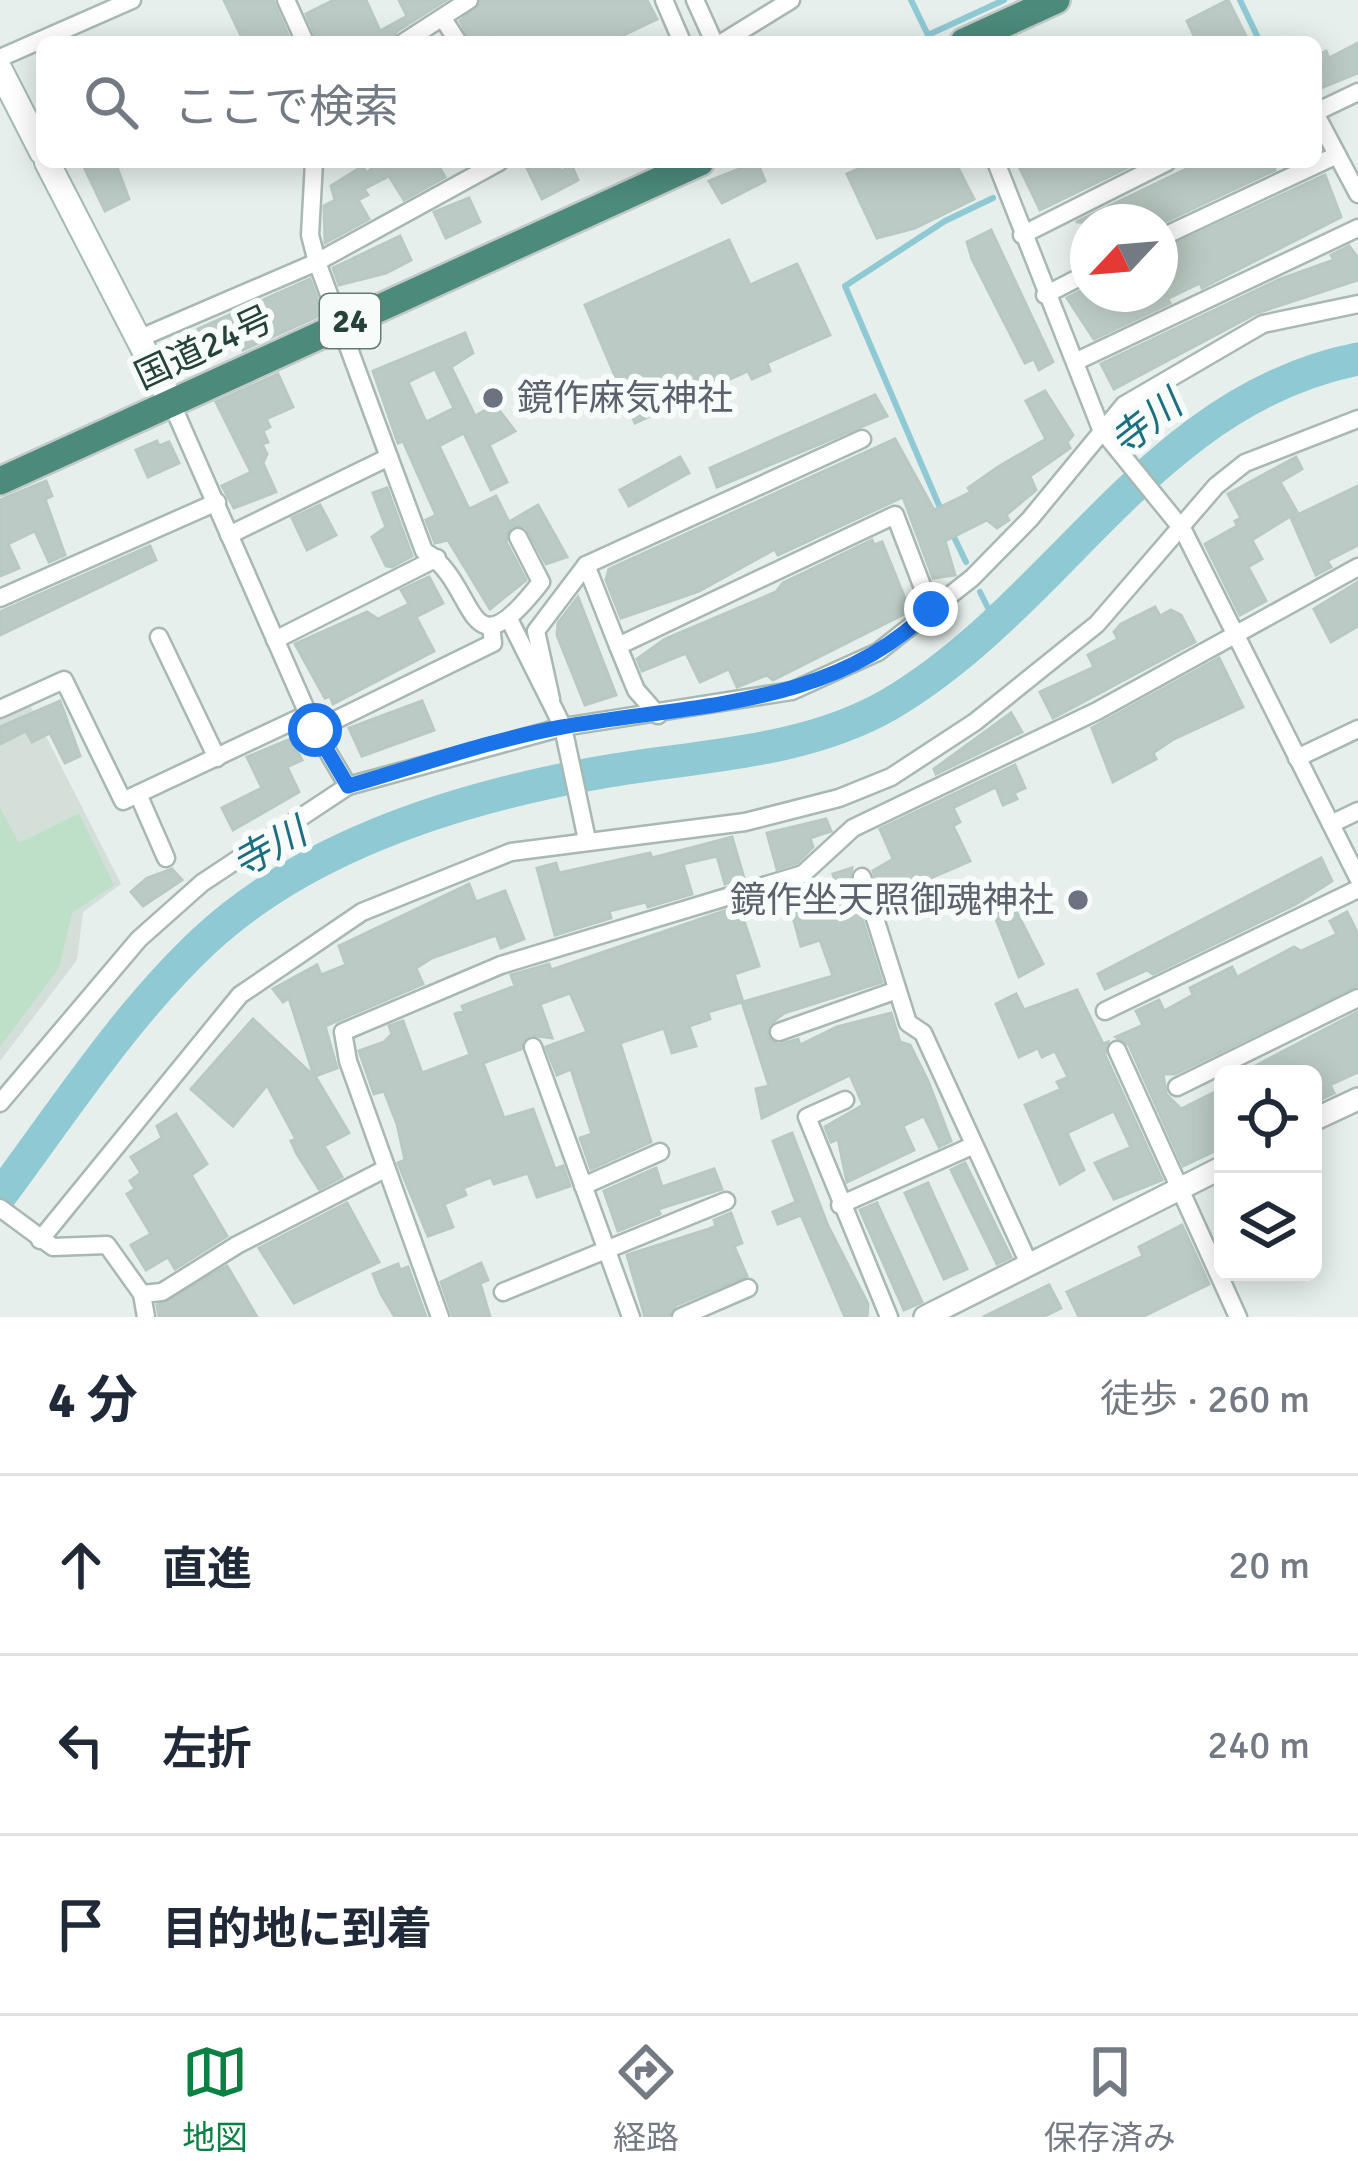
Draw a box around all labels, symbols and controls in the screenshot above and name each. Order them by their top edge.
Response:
search box [36,36,1322,168]
icon: search [78,69,144,135]
text: ここで検索 [174,80,399,135]
north arrow [1070,204,1178,312]
road number: 24 [320,294,380,348]
street label: 国道24号 [128,297,280,399]
place label: 鏡作麻気神社 [517,376,733,421]
water label: 寺川 [1100,378,1195,466]
marker: 鏡作麻気神社 [480,385,506,411]
route end [904,582,958,636]
route start [288,703,342,757]
water label: 寺川 [223,806,318,888]
place label: 鏡作坐天照御魂神社 [730,878,1054,923]
marker: 鏡作坐天照御魂神社 [1065,887,1091,913]
map controls [1214,1065,1322,1281]
button: locate [1214,1065,1322,1173]
button: layers [1214,1173,1322,1281]
text: 4 分 [48,1369,138,1432]
text: 徒歩 · 260 m [1100,1375,1310,1423]
icon: ahead [48,1532,114,1598]
text: 20 m [1228,1541,1310,1589]
text: 直進 [162,1542,252,1597]
icon: left [48,1712,114,1778]
text: 240 m [1207,1721,1310,1769]
text: 左折 [162,1722,252,1777]
icon: arrive [48,1892,114,1958]
text: 目的地に到着 [162,1902,432,1957]
tab: 地図 [182,2039,248,2159]
tab: 経路 [613,2039,679,2159]
tab: 保存済み [1044,2039,1176,2159]

